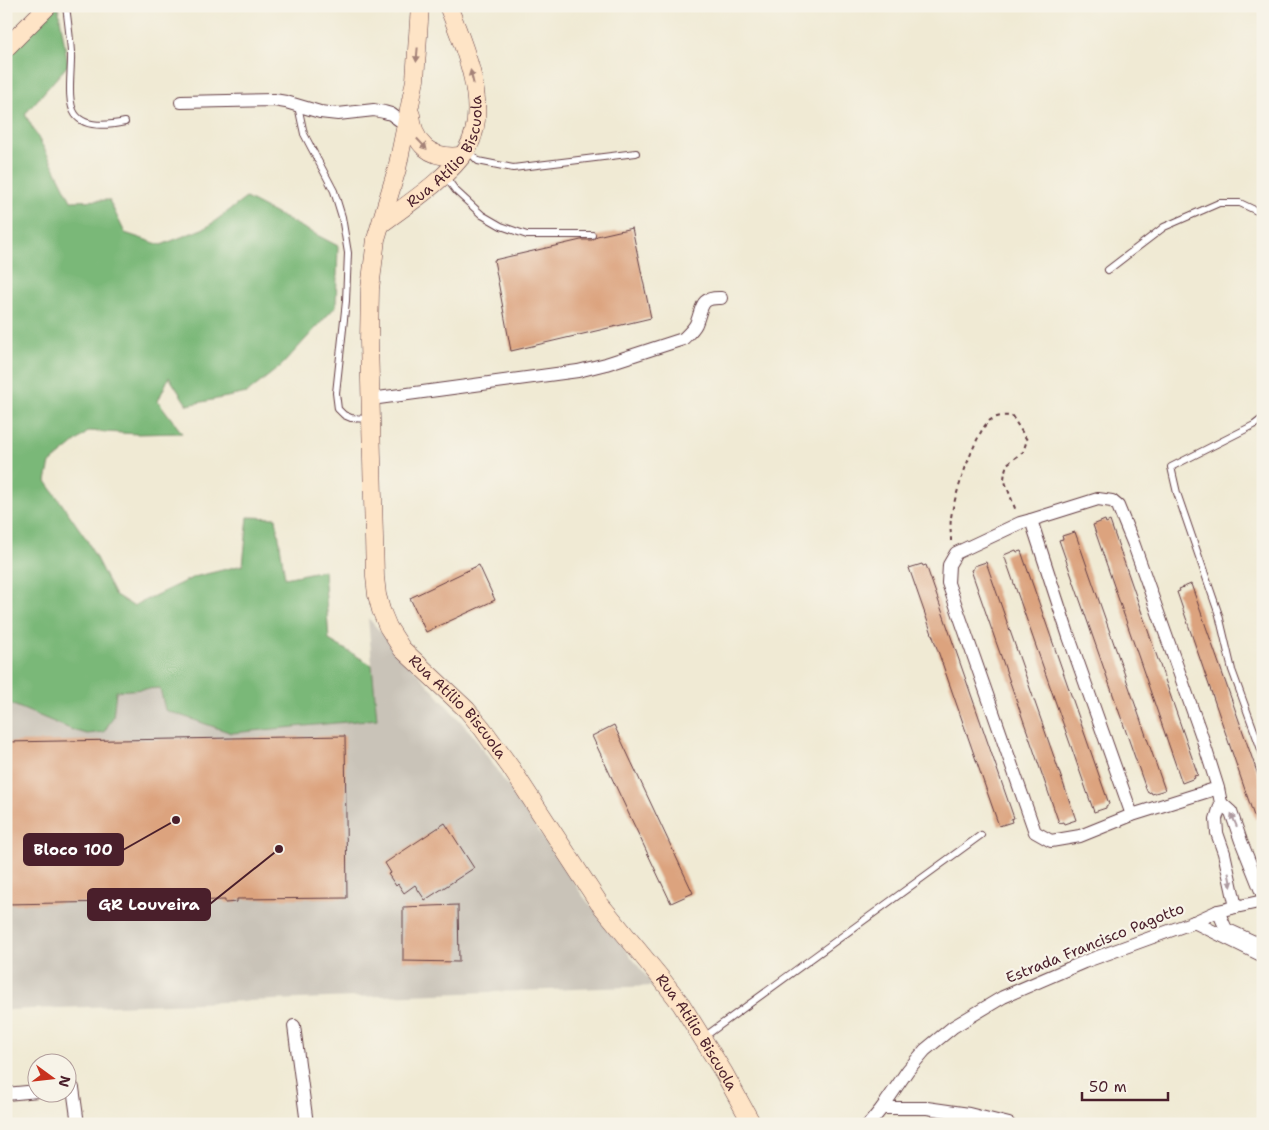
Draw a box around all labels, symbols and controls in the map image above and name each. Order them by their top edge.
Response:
one-way arrow [412,47,420,63]
one-way arrow [468,69,476,84]
street label: Rua Atílio Biscuola [403,94,487,212]
one-way arrow [416,138,428,150]
street label: Rua Atílio Biscuola [404,650,511,763]
one-way arrow [1230,813,1238,827]
callout: Bloco 100 [24,834,123,865]
text: Bloco 100 [33,839,113,860]
one-way arrow [1226,872,1234,887]
callout: GR Louveira [88,889,210,920]
text: GR Louveira [98,894,200,915]
street label: Estrada Francisco Pagotto [1003,898,1187,988]
street label: Rua Atílio Biscuola [651,970,742,1095]
north arrow [28,1052,78,1102]
scale bar [1082,1070,1168,1102]
text: N [54,1074,75,1089]
text: 50 m [1089,1077,1127,1097]

